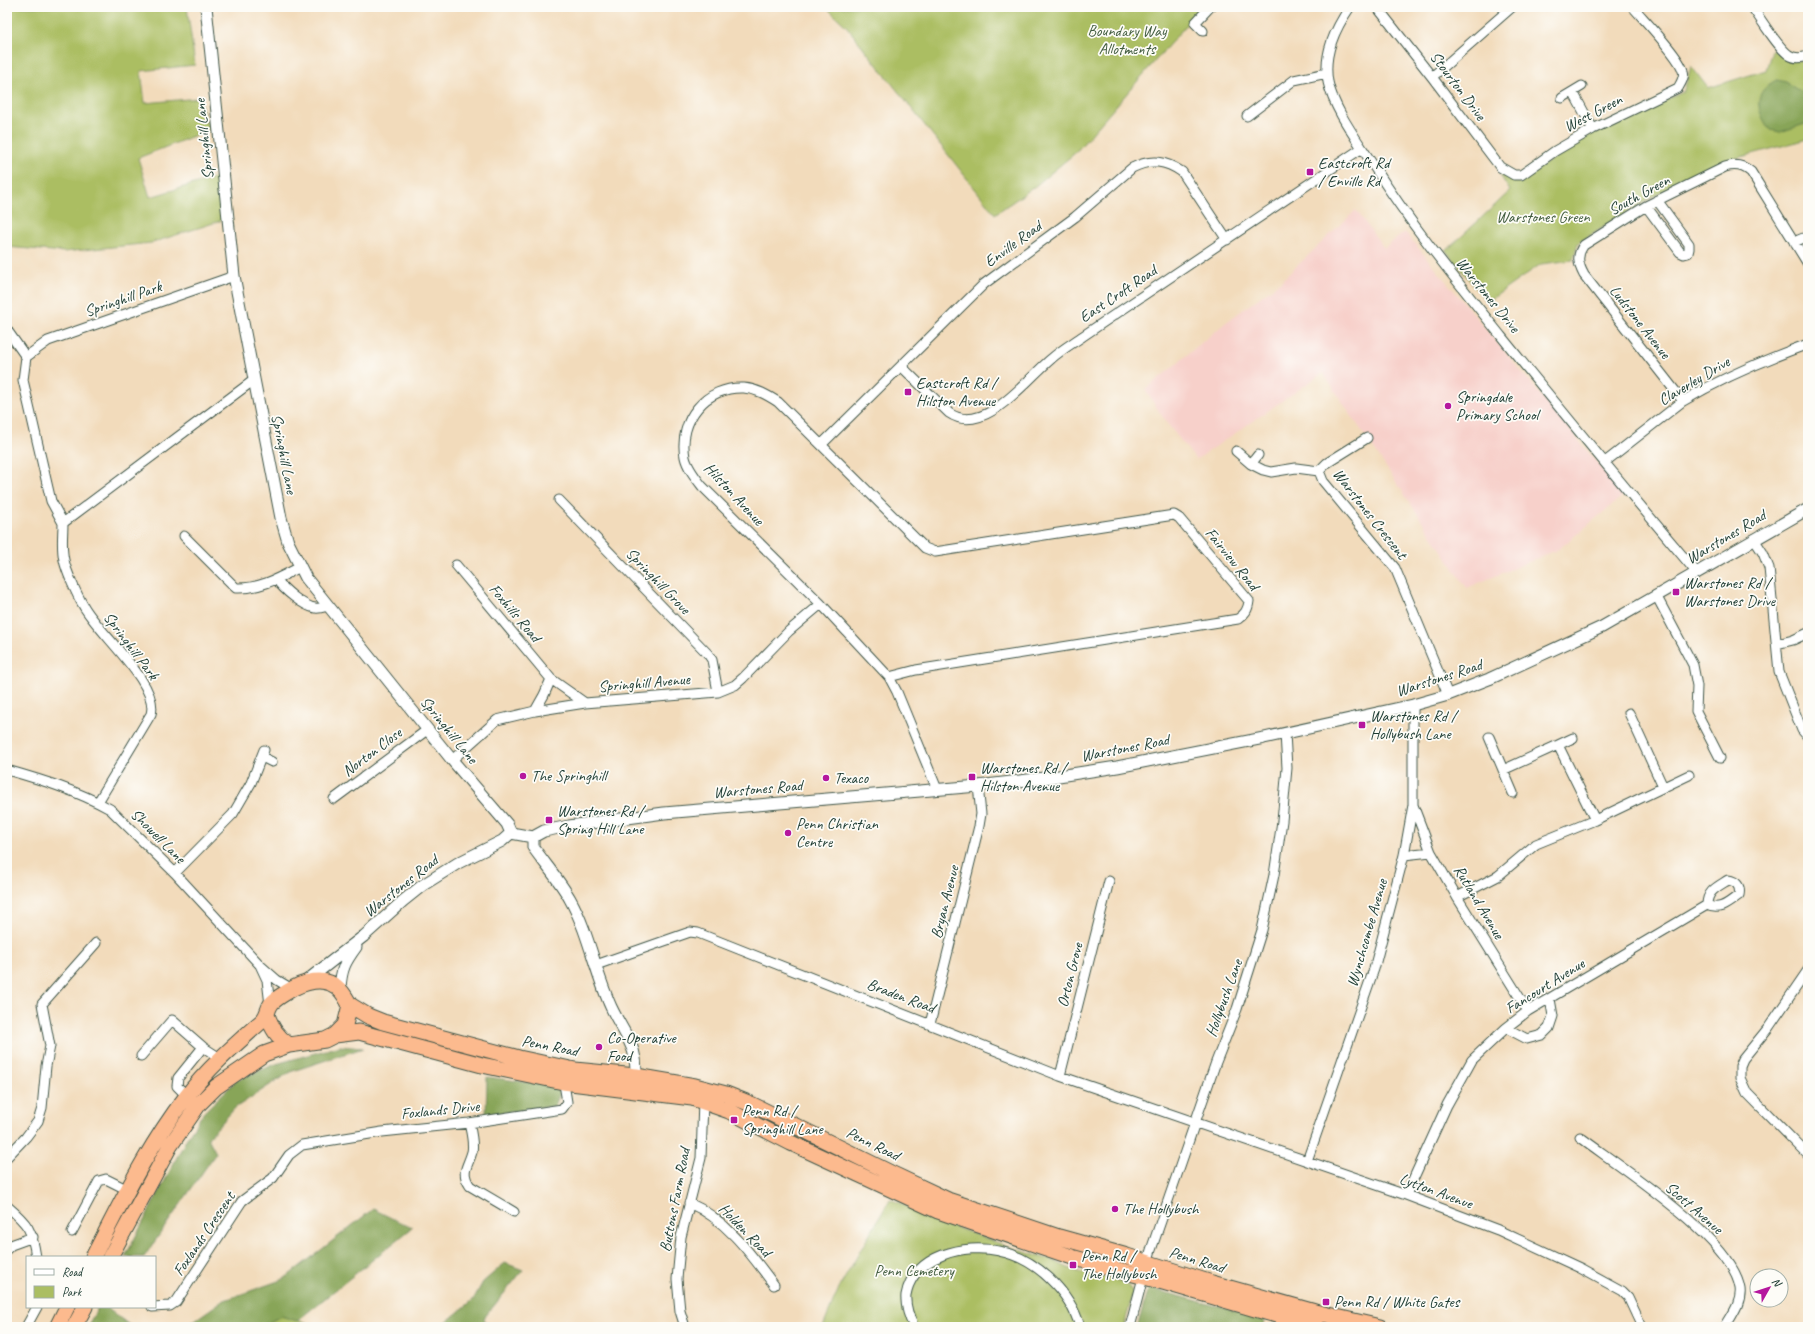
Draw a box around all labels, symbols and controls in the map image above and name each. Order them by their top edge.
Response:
park label: Boundary Way Allotments [1088,21,1168,59]
street label: Stourton Drive [1426,48,1492,126]
street label: West Green [1561,89,1626,137]
street label: Springhill Lane [190,96,218,180]
place label: Eastcroft Rd / Enville Rd [1318,153,1392,191]
marker: Eastcroft Rd / Enville Rd [1305,167,1315,177]
street label: South Green [1605,170,1674,220]
park label: Warstones Green [1496,207,1591,227]
street label: Enville Road [981,215,1048,271]
street label: Warstones Drive [1452,253,1526,338]
street label: East Croft Road [1075,259,1163,327]
street label: Springhill Park [82,276,165,321]
street label: Ludstone Avenue [1605,281,1676,364]
street label: Claverley Drive [1655,351,1735,410]
place label: Eastcroft Rd / Hilston Avenue [916,373,1000,411]
marker: Eastcroft Rd / Hilston Avenue [903,387,913,397]
place label: Springdale Primary School [1456,387,1542,425]
marker: Springdale Primary School [1443,401,1453,411]
street label: Springhill Lane [266,412,302,497]
street label: Hilston Avenue [700,458,770,531]
street label: Warstones Crescent [1328,465,1413,565]
street label: Warstones Road [1683,504,1772,569]
street label: Fairview Road [1201,524,1265,597]
street label: Springhill Grove [621,544,696,620]
place label: Warstones Rd / Warstones Drive [1684,573,1777,611]
street label: Foxhills Road [485,580,547,648]
marker: Warstones Rd / Warstones Drive [1671,587,1681,597]
street label: Springhill Park [99,608,164,685]
street label: Warstones Road [1393,654,1487,701]
street label: Springhill Avenue [597,669,692,697]
street label: Springhill Lane [416,692,483,769]
place label: Warstones Rd / Hollybush Lane [1370,706,1460,744]
marker: Warstones Rd / Hollybush Lane [1357,720,1367,730]
street label: Norton Close [338,722,407,781]
street label: Warstones Road [1079,729,1173,766]
place label: Warstones Rd / Hilston Avenue [980,758,1070,796]
place label: The Springhill [531,766,610,786]
place label: Texaco [834,768,870,788]
marker: The Springhill [518,771,528,781]
marker: Warstones Rd / Hilston Avenue [967,772,977,782]
marker: Texaco [821,773,831,783]
street label: Warstones Road [713,775,806,803]
place label: Warstones Rd / Spring Hill Lane [557,801,647,839]
street label: Showell Lane [126,804,191,869]
place label: Penn Christian Centre [796,814,879,852]
marker: Warstones Rd / Spring Hill Lane [544,815,554,825]
marker: Penn Christian Centre [783,828,793,838]
street label: Warstones Road [360,849,444,921]
street label: Rutland Avenue [1449,861,1510,944]
street label: Bryan Avenue [926,862,964,941]
street label: Wynchcombe Avenue [1342,875,1392,989]
street label: Orton Grove [1052,939,1088,1009]
street label: Fancourt Avenue [1502,953,1590,1018]
street label: Hollybush Lane [1201,955,1248,1039]
street label: Braden Road [864,974,940,1019]
place label: Co-Operative Food [607,1028,678,1066]
street label: Penn Road [520,1031,583,1062]
marker: Co-Operative Food [594,1042,604,1052]
street label: Foxlands Drive [400,1096,482,1124]
place label: Penn Rd / Springhill Lane [742,1101,825,1139]
marker: Penn Rd / Springhill Lane [729,1115,739,1125]
street label: Penn Road [843,1123,905,1167]
street label: Buttons Farm Road [655,1144,695,1254]
street label: Lytton Avenue [1397,1169,1477,1214]
street label: Scott Avenue [1661,1177,1728,1240]
street label: Foxlands Crescent [169,1187,240,1280]
street label: Holden Road [714,1199,777,1263]
place label: The Hollybush [1123,1199,1200,1219]
marker: The Hollybush [1110,1204,1120,1214]
street label: Penn Road [1167,1242,1230,1279]
place label: Penn Rd / The Hollybush [1081,1246,1158,1284]
legend [26,1256,156,1308]
marker: Penn Rd / The Hollybush [1068,1260,1078,1270]
park label: Penn Cemetery [874,1261,955,1281]
text: Road [62,1264,84,1280]
north arrow [1749,1268,1789,1308]
text: N [1769,1275,1786,1290]
text: Park [62,1284,83,1300]
place label: Penn Rd / White Gates [1334,1292,1461,1312]
marker: Penn Rd / White Gates [1321,1297,1331,1307]

